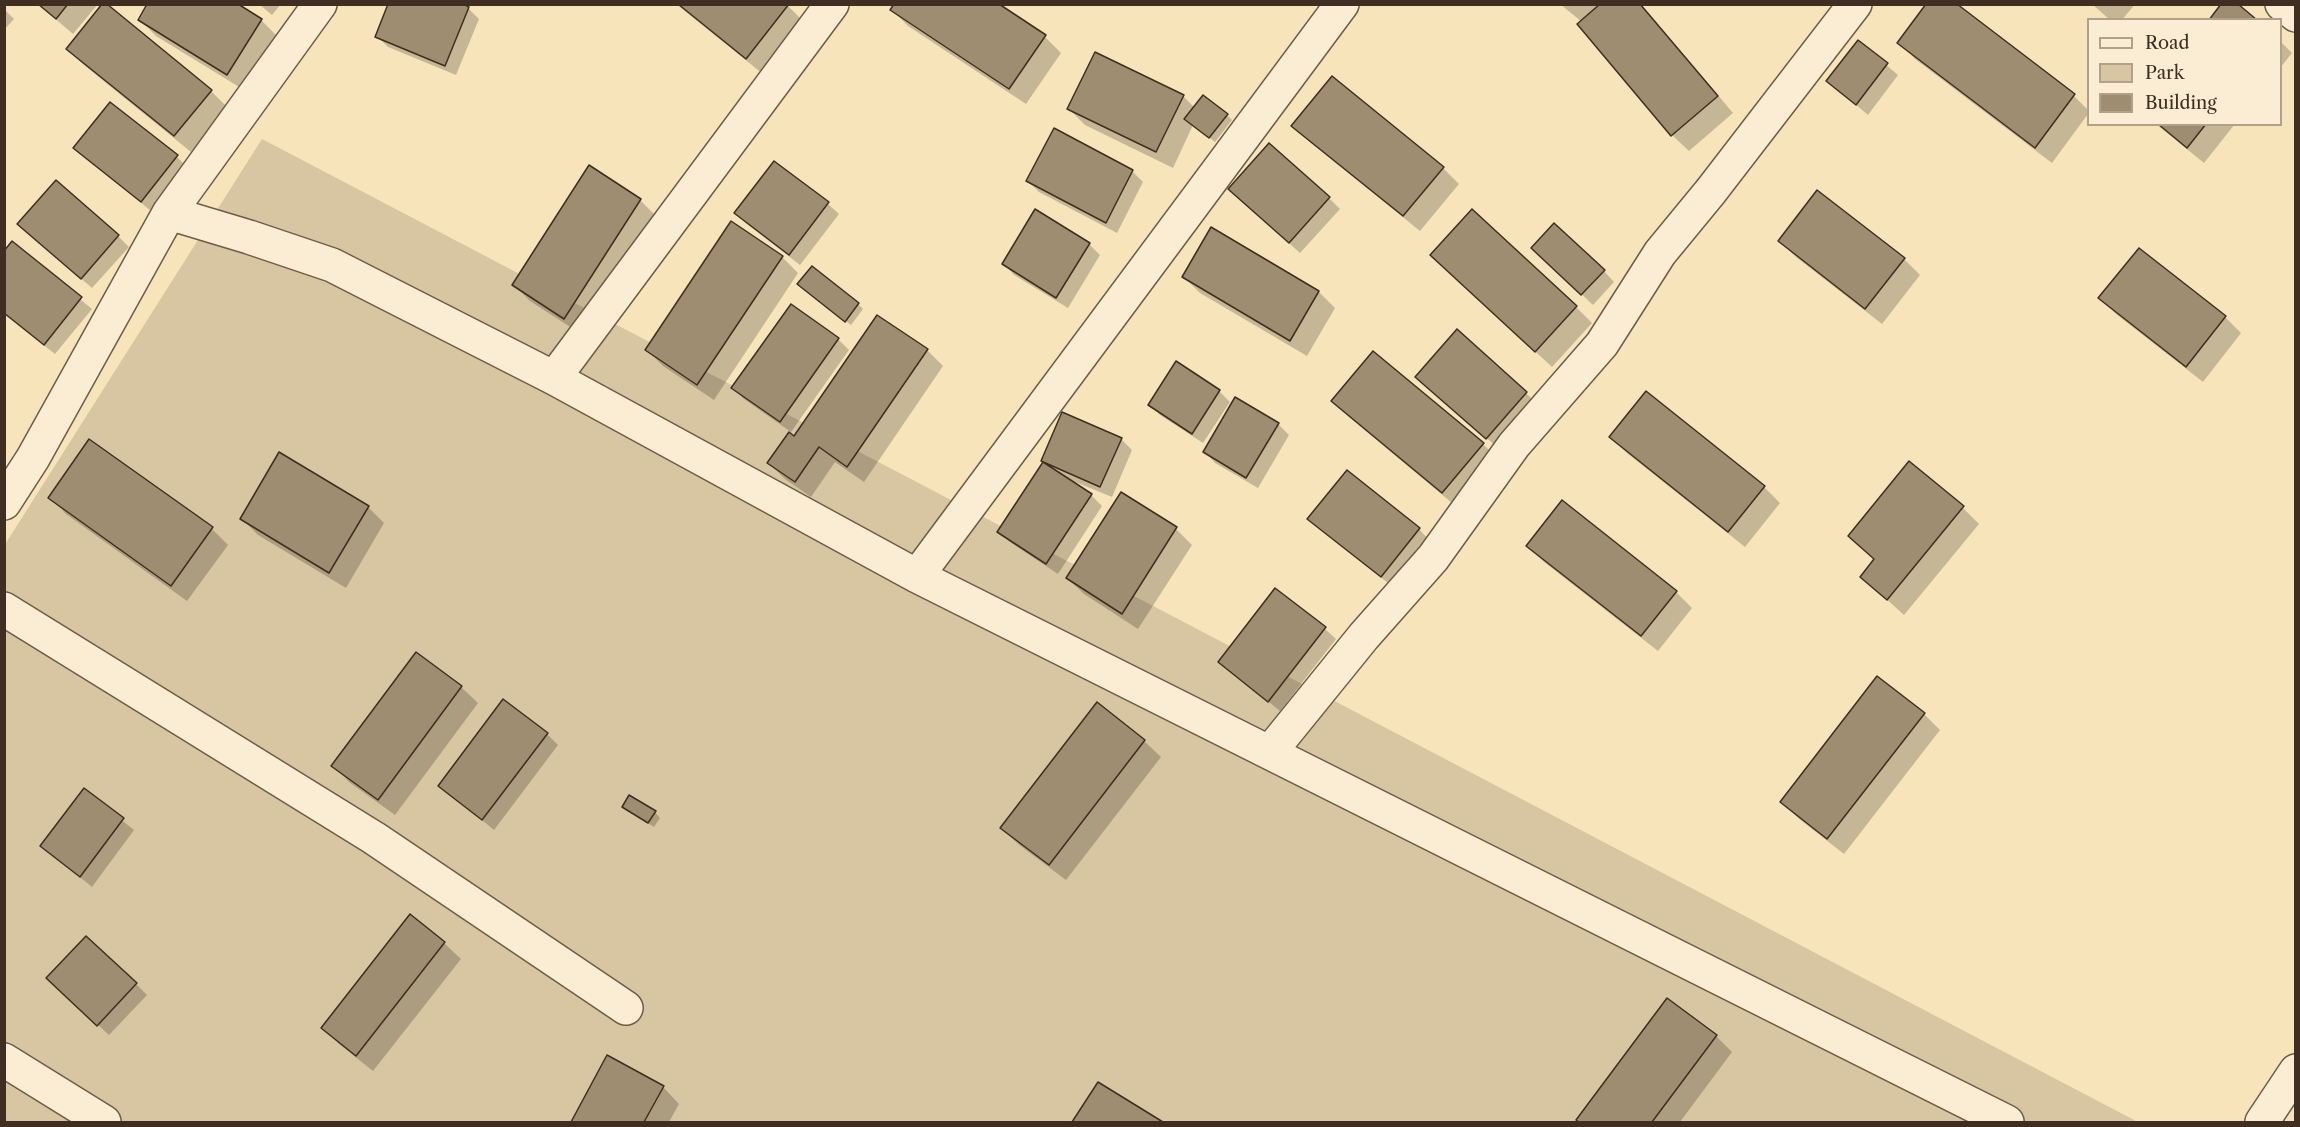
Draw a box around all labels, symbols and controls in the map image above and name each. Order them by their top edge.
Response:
legend [2087,18,2282,126]
text: Road [2145,32,2190,54]
text: Park [2145,62,2184,84]
text: Building [2145,92,2217,114]

